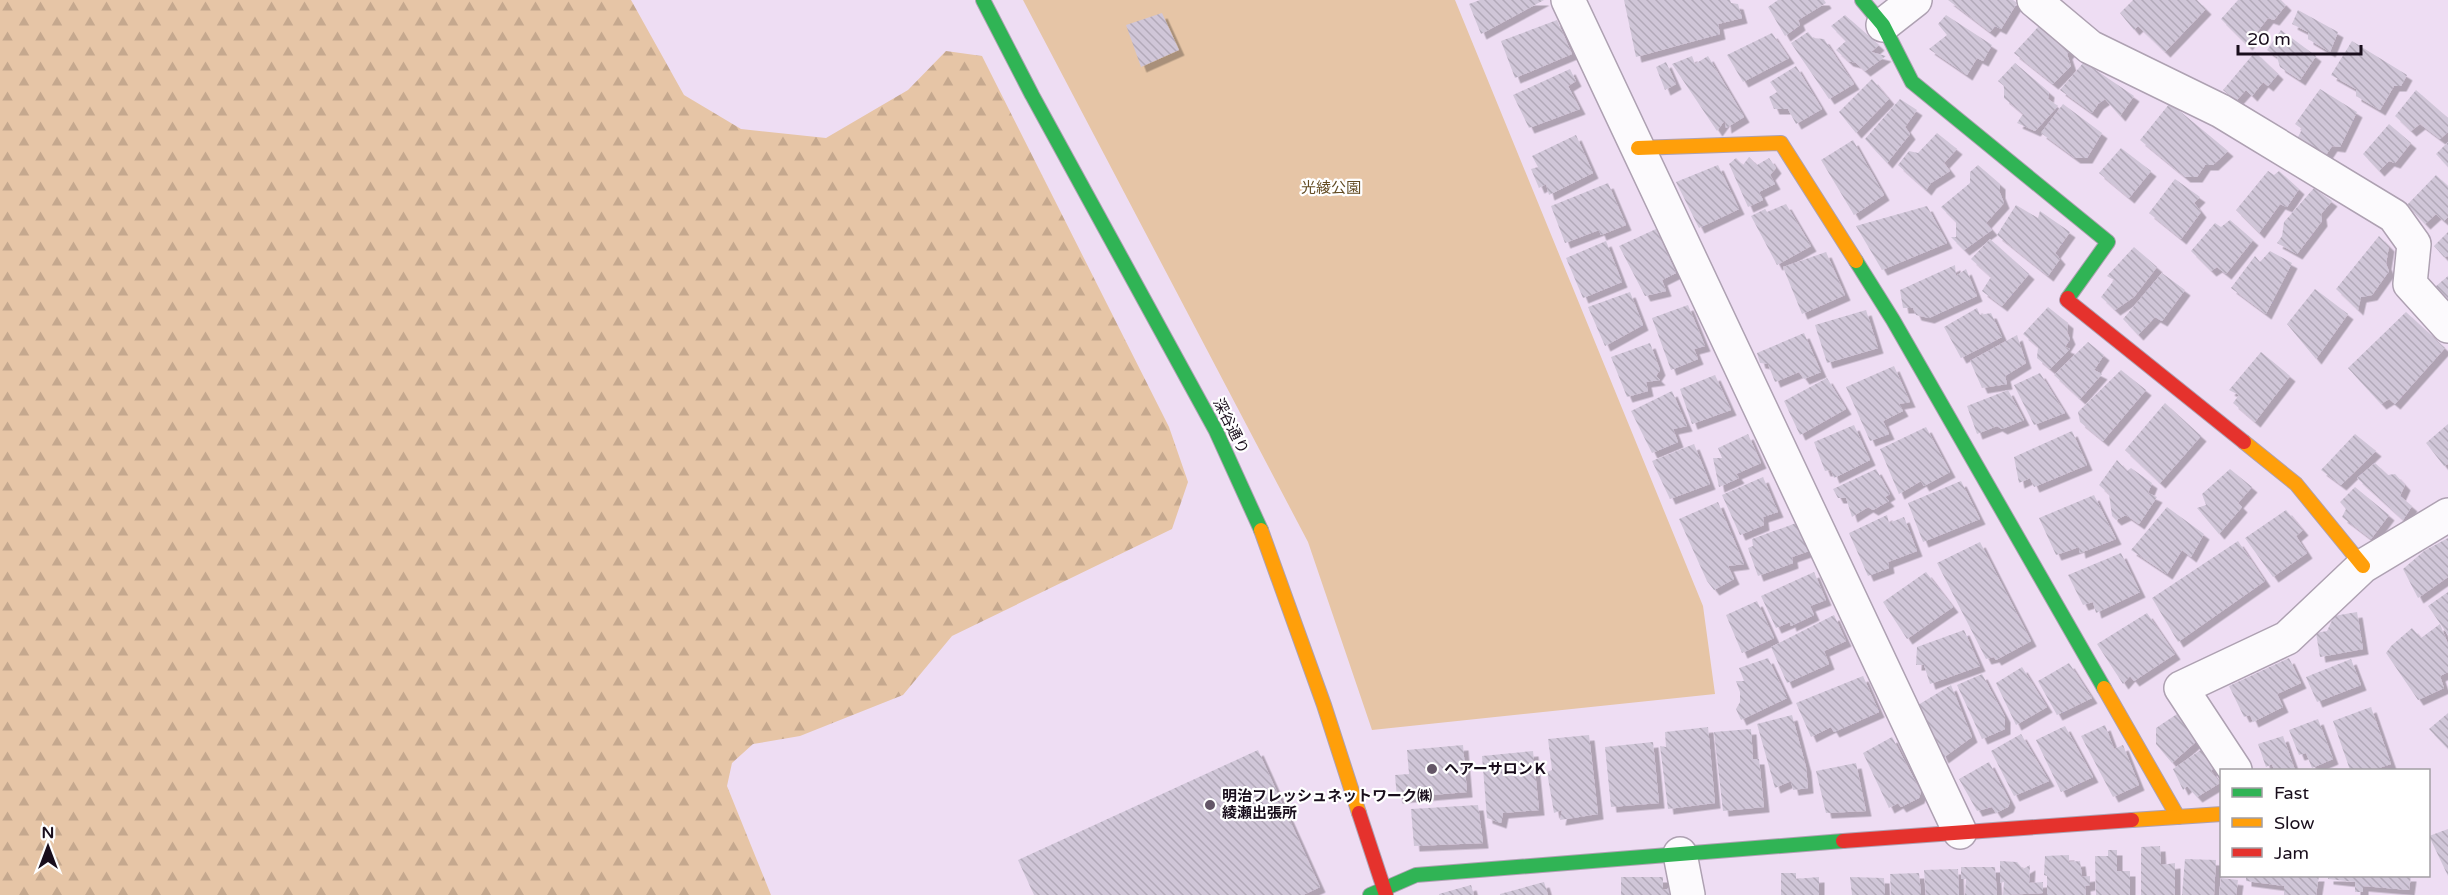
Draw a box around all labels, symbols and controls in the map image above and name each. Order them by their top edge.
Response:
scale bar [2238,18,2361,56]
text: 20 m [2247,28,2291,50]
park label: 光綾公園 [1301,179,1361,197]
street label: 深谷通り [1209,395,1253,457]
place label: ヘアーサロンＫ [1444,760,1548,778]
marker: ヘアーサロンＫ [1425,762,1439,776]
legend [2220,769,2430,877]
text: Fast [2274,782,2309,804]
place label: 明治フレッシュネットワーク㈱ 綾瀬出張所 [1222,787,1432,822]
marker: 明治フレッシュネットワーク㈱ 綾瀬出張所 [1203,798,1217,812]
text: Slow [2274,812,2315,834]
north arrow [18,817,78,877]
text: N [42,823,54,843]
text: Jam [2274,842,2309,864]

